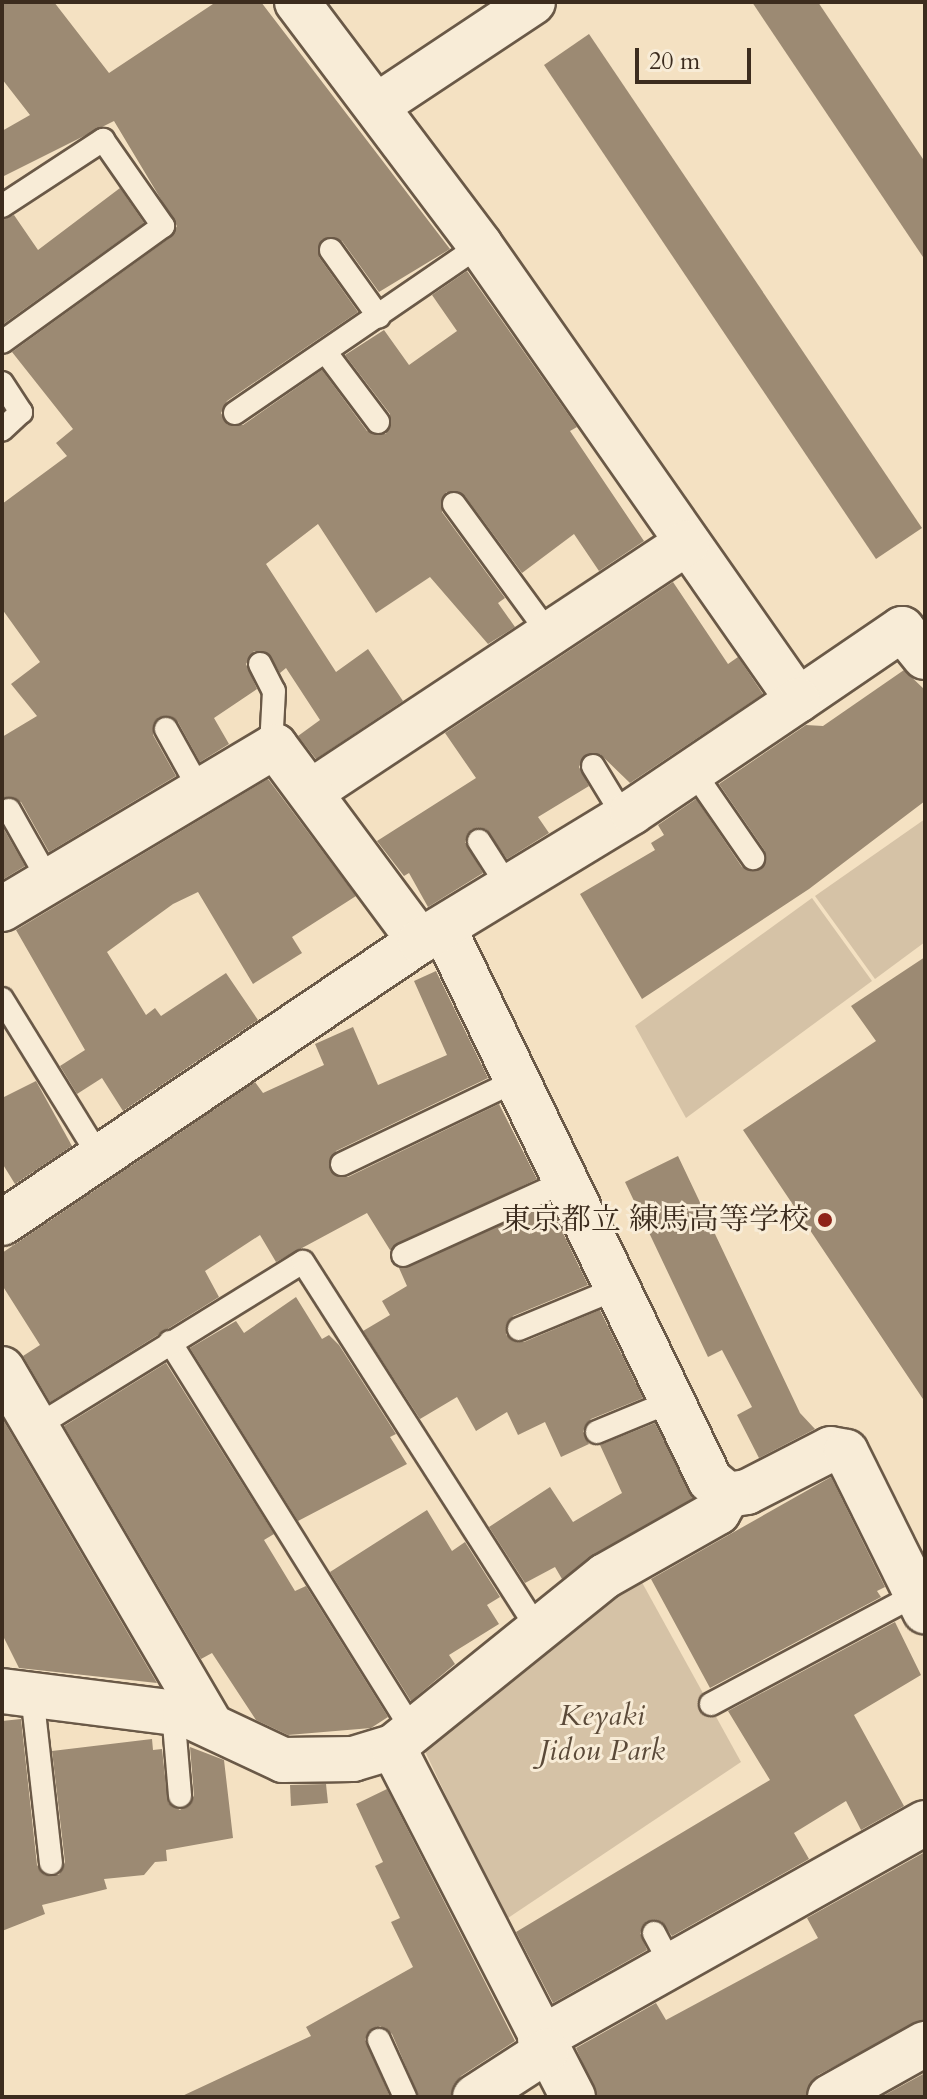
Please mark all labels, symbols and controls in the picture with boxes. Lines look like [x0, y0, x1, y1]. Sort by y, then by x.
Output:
scale bar [639, 32, 755, 82]
text: 20 m [649, 45, 700, 78]
place label: 東京都立 練馬高等学校 [501, 1202, 809, 1238]
marker: 東京都立 練馬高等学校 [816, 1211, 834, 1229]
park label: Keyaki Jidou Park [539, 1698, 665, 1768]

